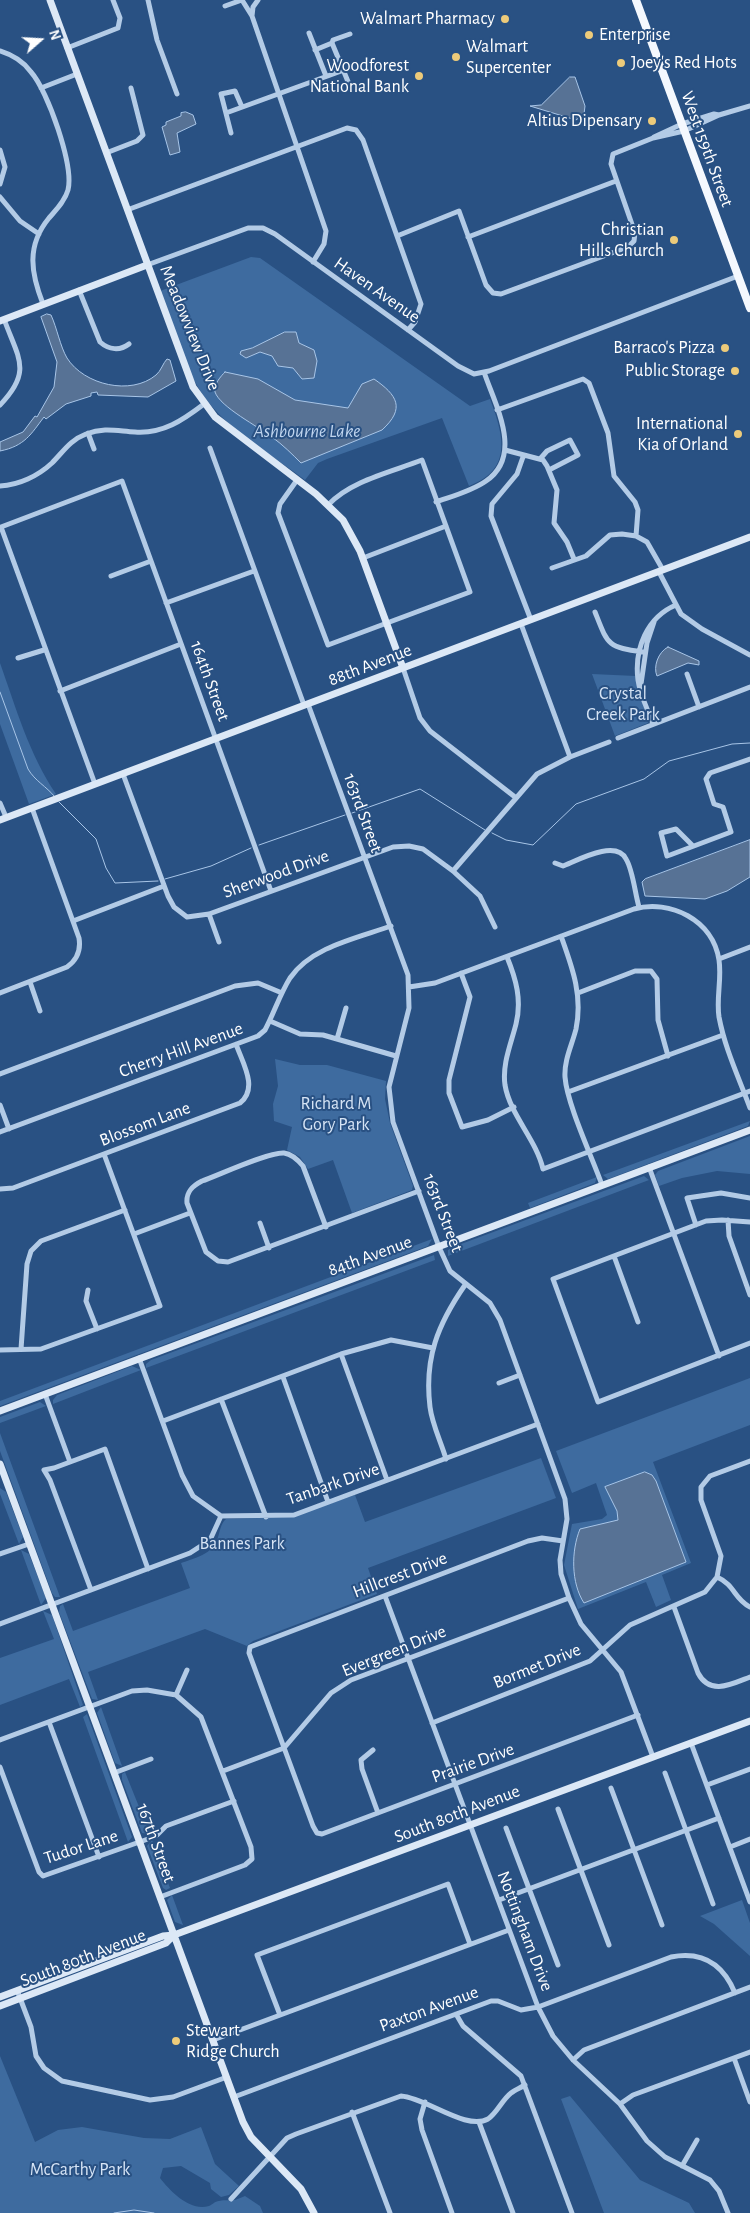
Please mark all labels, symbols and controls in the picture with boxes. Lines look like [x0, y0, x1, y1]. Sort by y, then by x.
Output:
place label: Walmart Pharmacy [360, 8, 495, 30]
marker: Walmart Pharmacy [499, 13, 511, 25]
north arrow [15, 15, 65, 65]
place label: Enterprise [599, 24, 670, 46]
text: N [46, 28, 62, 42]
marker: Enterprise [583, 29, 595, 41]
place label: Walmart Supercenter [466, 36, 551, 78]
marker: Walmart Supercenter [450, 51, 462, 63]
place label: Joey's Red Hots [631, 52, 737, 74]
place label: Woodforest National Bank [310, 55, 409, 98]
marker: Joey's Red Hots [615, 57, 627, 69]
marker: Woodforest National Bank [413, 70, 425, 82]
street label: West 159th Street [676, 88, 738, 210]
place label: Altius Dipensary [527, 110, 642, 132]
marker: Altius Dipensary [646, 115, 658, 127]
place label: Christian Hills Church [579, 219, 664, 262]
marker: Christian Hills Church [668, 234, 680, 246]
street label: Haven Avenue [330, 252, 424, 328]
street label: Meadowview Drive [155, 262, 225, 394]
place label: Barraco's Pizza [613, 337, 715, 359]
marker: Barraco's Pizza [719, 342, 731, 354]
place label: Public Storage [625, 360, 725, 382]
marker: Public Storage [729, 365, 741, 377]
place label: International Kia of Orland [636, 413, 728, 456]
water label: Ashbourne Lake [253, 420, 361, 442]
marker: International Kia of Orland [732, 428, 744, 440]
street label: 164th Street [186, 638, 234, 724]
street label: 88th Avenue [325, 639, 415, 691]
park label: Crystal Creek Park [586, 683, 660, 726]
street label: 163rd Street [339, 771, 387, 855]
street label: Sherwood Drive [220, 845, 332, 903]
street label: Cherry Hill Avenue [116, 1018, 246, 1082]
park label: Richard M Gory Park [300, 1093, 372, 1136]
street label: Blossom Lane [97, 1097, 193, 1151]
street label: 163rd Street [418, 1171, 468, 1255]
street label: 84th Avenue [325, 1231, 415, 1281]
street label: Tanbark Drive [284, 1458, 382, 1510]
park label: Bannes Park [199, 1533, 285, 1555]
street label: Hillcrest Drive [350, 1547, 450, 1603]
street label: Evergreen Drive [339, 1620, 449, 1682]
street label: Bormet Drive [490, 1639, 584, 1693]
street label: Prairie Drive [429, 1738, 517, 1788]
street label: South 80th Avenue [391, 1780, 523, 1848]
street label: 167th Street [132, 1800, 180, 1886]
street label: Tudor Lane [41, 1825, 121, 1869]
street label: Nottingham Drive [492, 1868, 558, 1994]
street label: South 80th Avenue [17, 1924, 149, 1992]
street label: Paxton Avenue [376, 1981, 482, 2037]
place label: Stewart Ridge Church [186, 2020, 280, 2062]
marker: Stewart Ridge Church [170, 2035, 182, 2047]
park label: McCarthy Park [30, 2159, 130, 2181]

